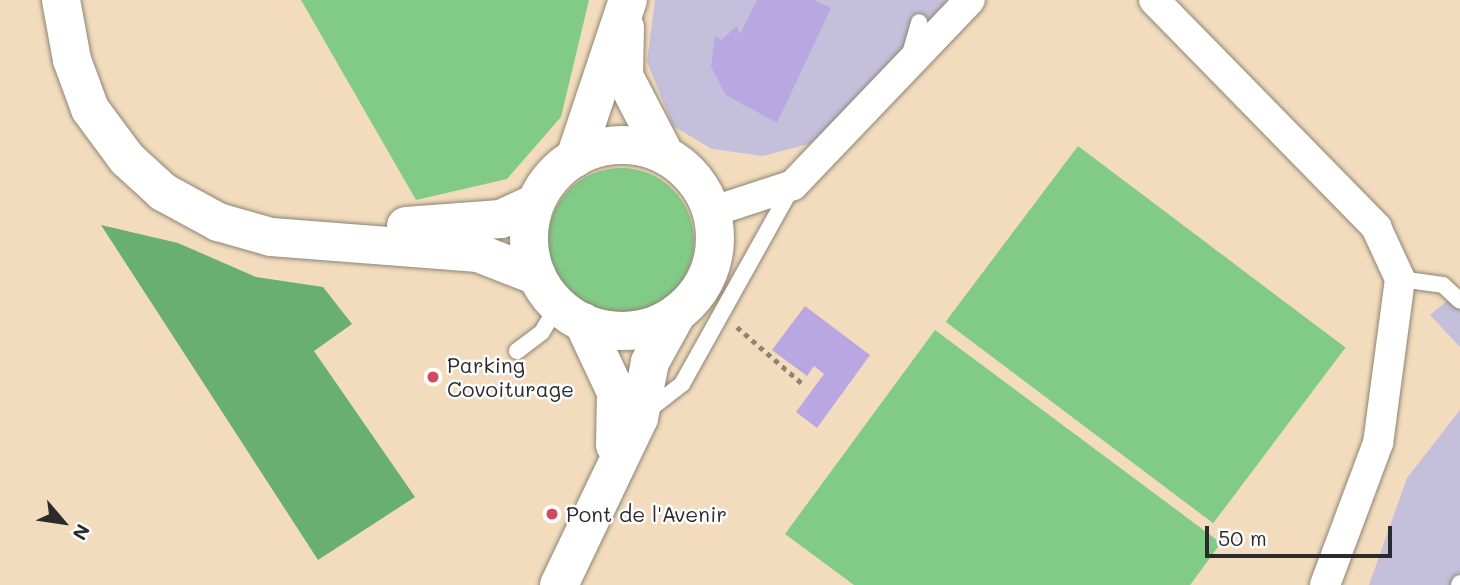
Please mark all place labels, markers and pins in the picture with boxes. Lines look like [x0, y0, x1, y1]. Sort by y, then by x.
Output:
place label: Parking Covoiturage [447, 352, 574, 402]
marker: Parking Covoiturage [425, 369, 441, 385]
place label: Pont de l'Avenir [566, 501, 727, 527]
marker: Pont de l'Avenir [544, 506, 560, 522]

